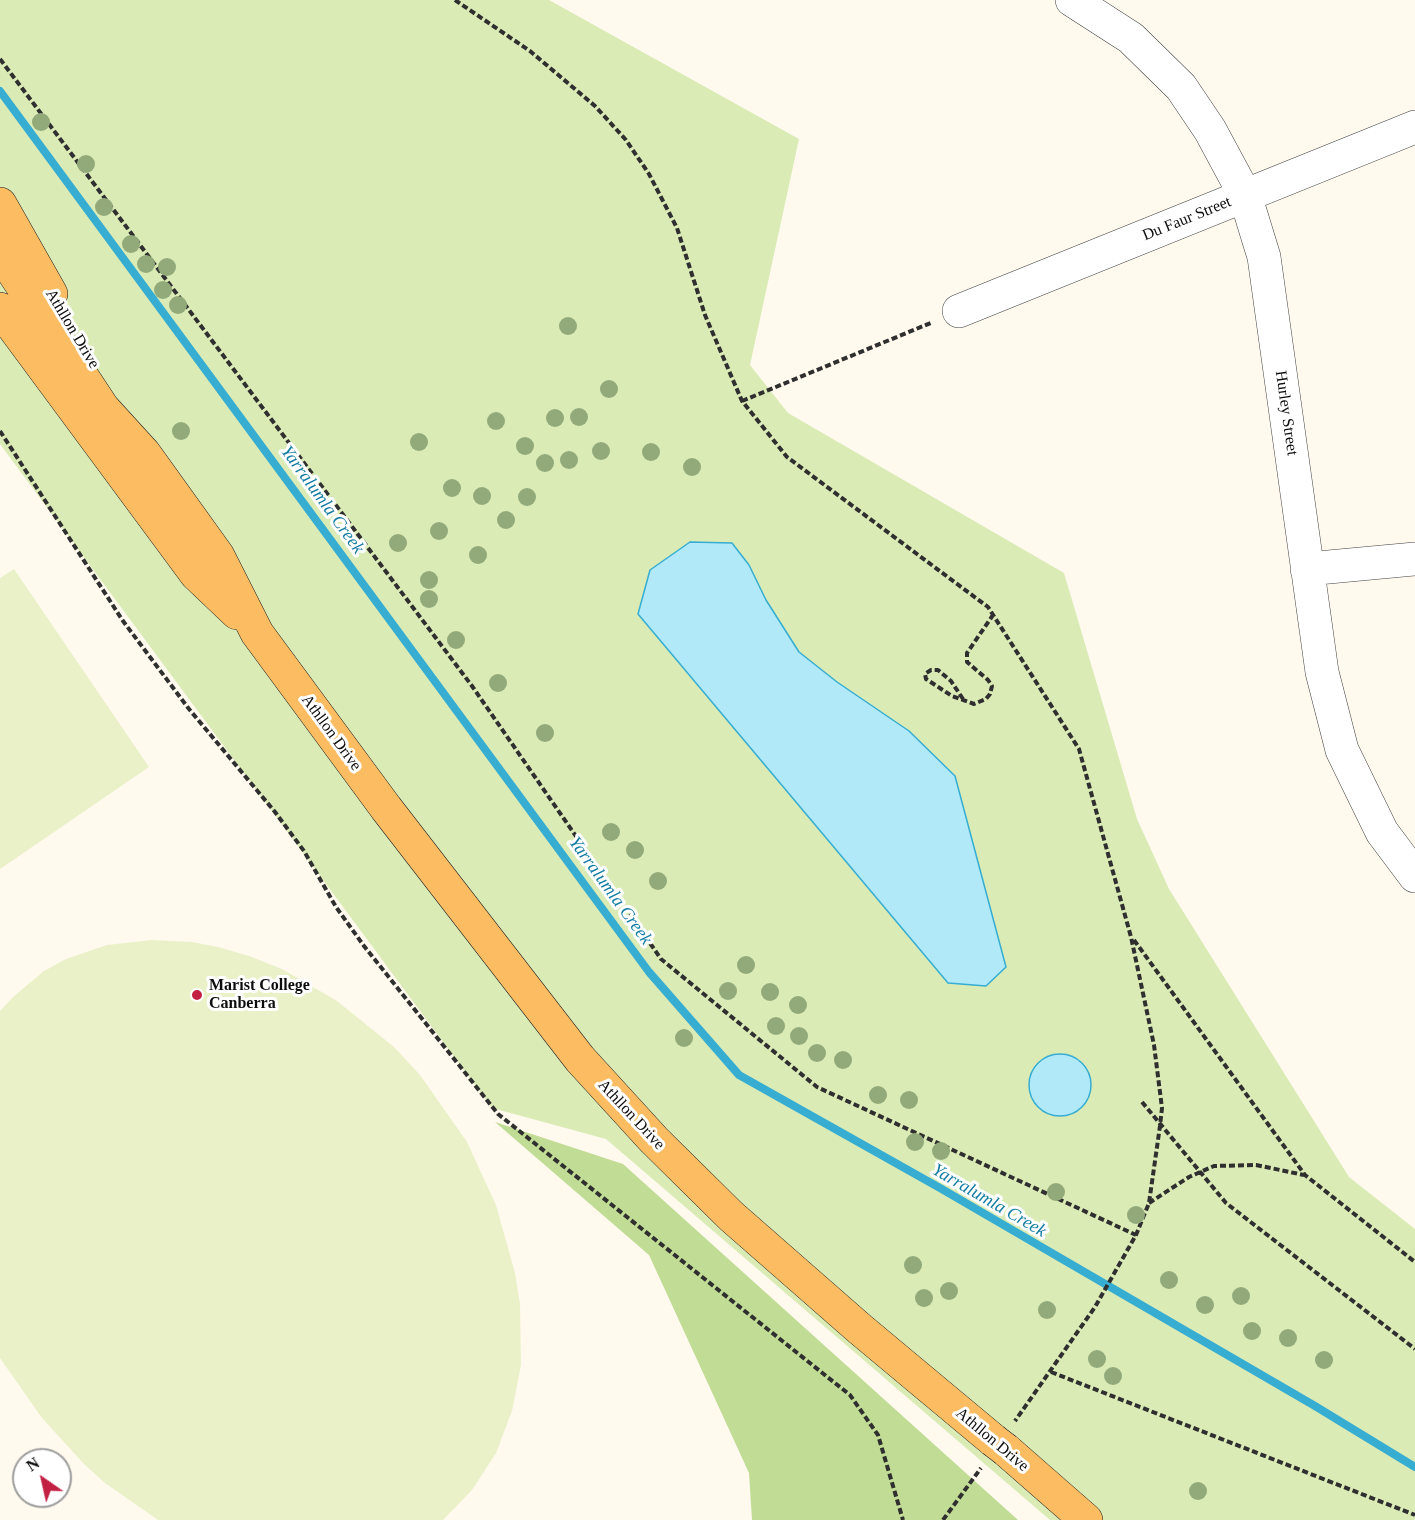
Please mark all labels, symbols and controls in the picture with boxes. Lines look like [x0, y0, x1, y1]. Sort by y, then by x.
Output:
street label: Du Faur Street [1140, 192, 1234, 246]
street label: Athllon Drive [41, 286, 103, 372]
street label: Hurley Street [1271, 369, 1301, 457]
water label: Yarralumla Creek [276, 442, 368, 558]
street label: Athllon Drive [297, 691, 365, 775]
water label: Yarralumla Creek [564, 833, 656, 949]
place label: Marist College Canberra [209, 976, 310, 1014]
marker: Marist College Canberra [190, 988, 204, 1002]
street label: Athllon Drive [594, 1076, 668, 1154]
water label: Yarralumla Creek [928, 1160, 1050, 1242]
street label: Athllon Drive [952, 1404, 1032, 1476]
north arrow [12, 1448, 72, 1508]
text: N [23, 1454, 42, 1475]

